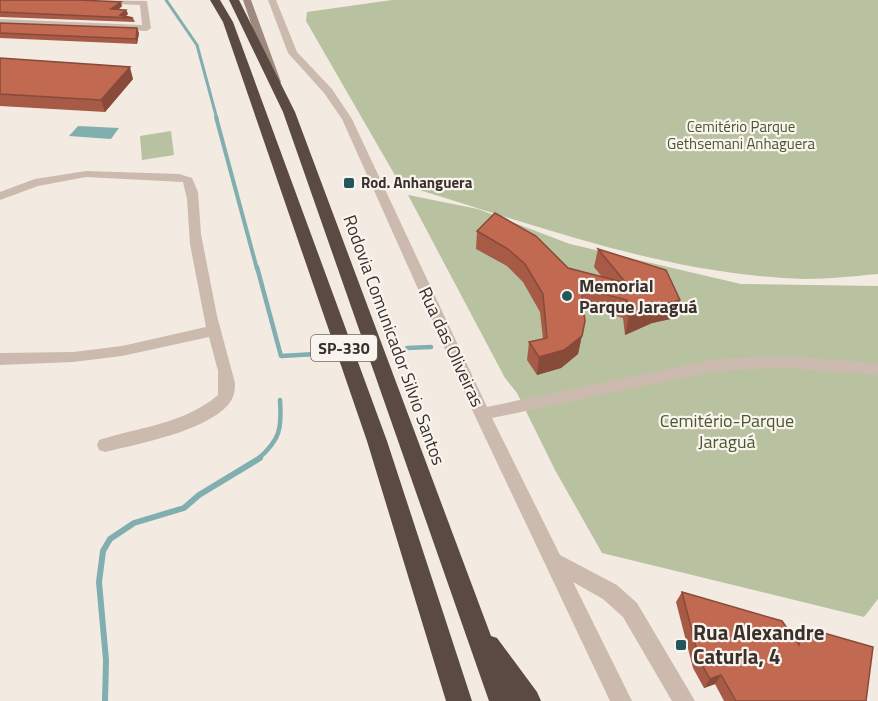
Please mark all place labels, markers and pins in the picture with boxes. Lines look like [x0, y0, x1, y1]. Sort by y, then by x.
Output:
place label: Rod. Anhanguera [361, 171, 473, 194]
marker: Rod. Anhanguera [342, 176, 356, 190]
place label: Memorial Parque Jaraguá [579, 272, 698, 320]
marker: Memorial Parque Jaraguá [560, 289, 574, 303]
place label: Rua Alexandre Caturla, 4 [693, 616, 824, 672]
marker: Rua Alexandre Caturla, 4 [674, 638, 688, 652]

